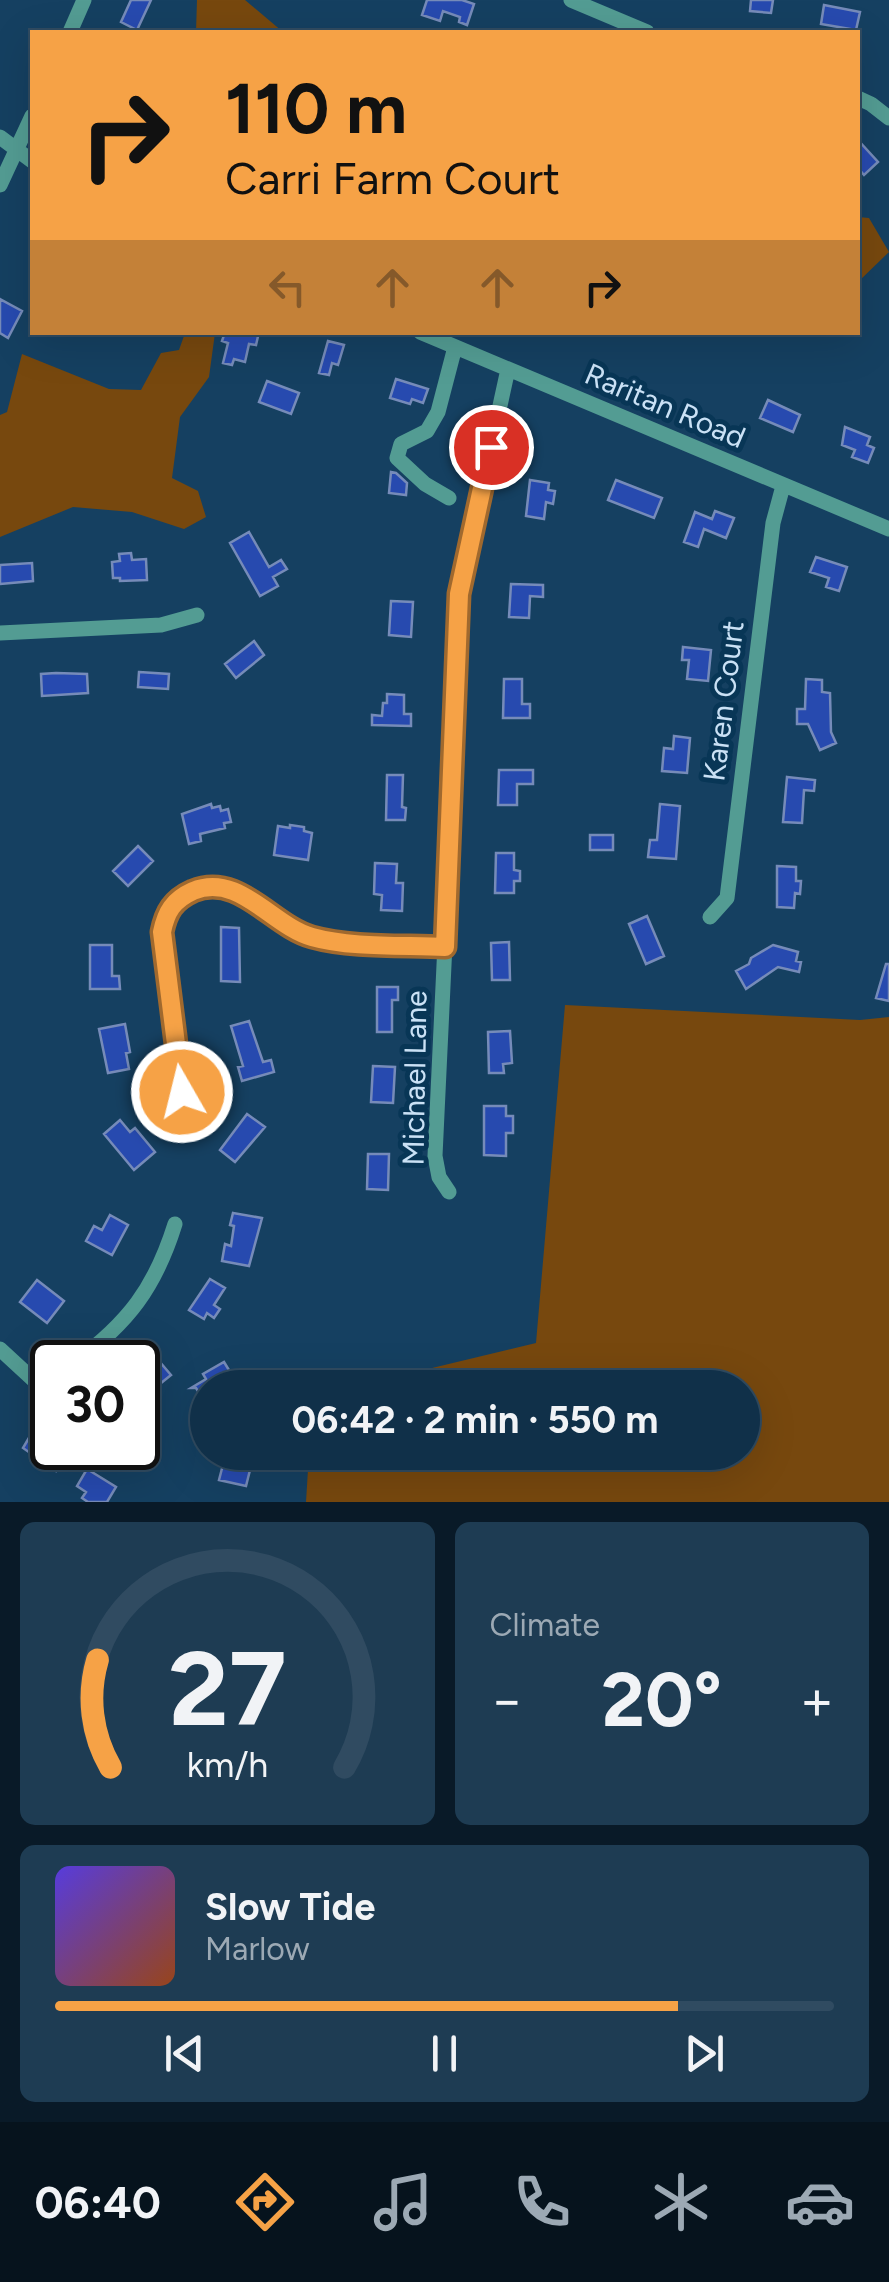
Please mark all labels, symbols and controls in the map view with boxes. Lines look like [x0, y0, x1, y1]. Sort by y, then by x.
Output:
text: 110 m [225, 66, 407, 151]
icon: right [60, 70, 190, 200]
text: Carri Farm Court [225, 151, 560, 205]
icon: left [260, 260, 315, 315]
icon: ahead [365, 260, 420, 315]
icon: ahead [470, 260, 525, 315]
icon: right [575, 260, 630, 315]
street label: Raritan Road [579, 355, 751, 456]
pin [449, 405, 534, 490]
icon: arrive [464, 420, 519, 475]
street label: Karen Court [695, 619, 752, 783]
street label: Michael Lane [394, 990, 435, 1166]
position arrow [130, 1040, 234, 1144]
speed limit sign: 30 [30, 1340, 160, 1470]
text: 06:42 · 2 min · 550 m [292, 1397, 658, 1443]
text: Climate [490, 1606, 600, 1644]
text: 27 [168, 1626, 286, 1751]
text: 20° [602, 1655, 722, 1745]
text: − [490, 1667, 524, 1733]
text: + [800, 1667, 834, 1733]
text: km/h [186, 1743, 268, 1786]
text: Slow Tide [205, 1884, 375, 1930]
text: Marlow [205, 1930, 309, 1968]
icon: previous [157, 2026, 212, 2081]
icon: pause [417, 2026, 472, 2081]
icon: next [677, 2026, 732, 2081]
icon: directions [230, 2167, 300, 2237]
icon: music [368, 2167, 438, 2237]
icon: phone [507, 2167, 577, 2237]
icon: climate [646, 2167, 716, 2237]
icon: car [785, 2167, 855, 2237]
text: 06:40 [34, 2175, 161, 2229]

